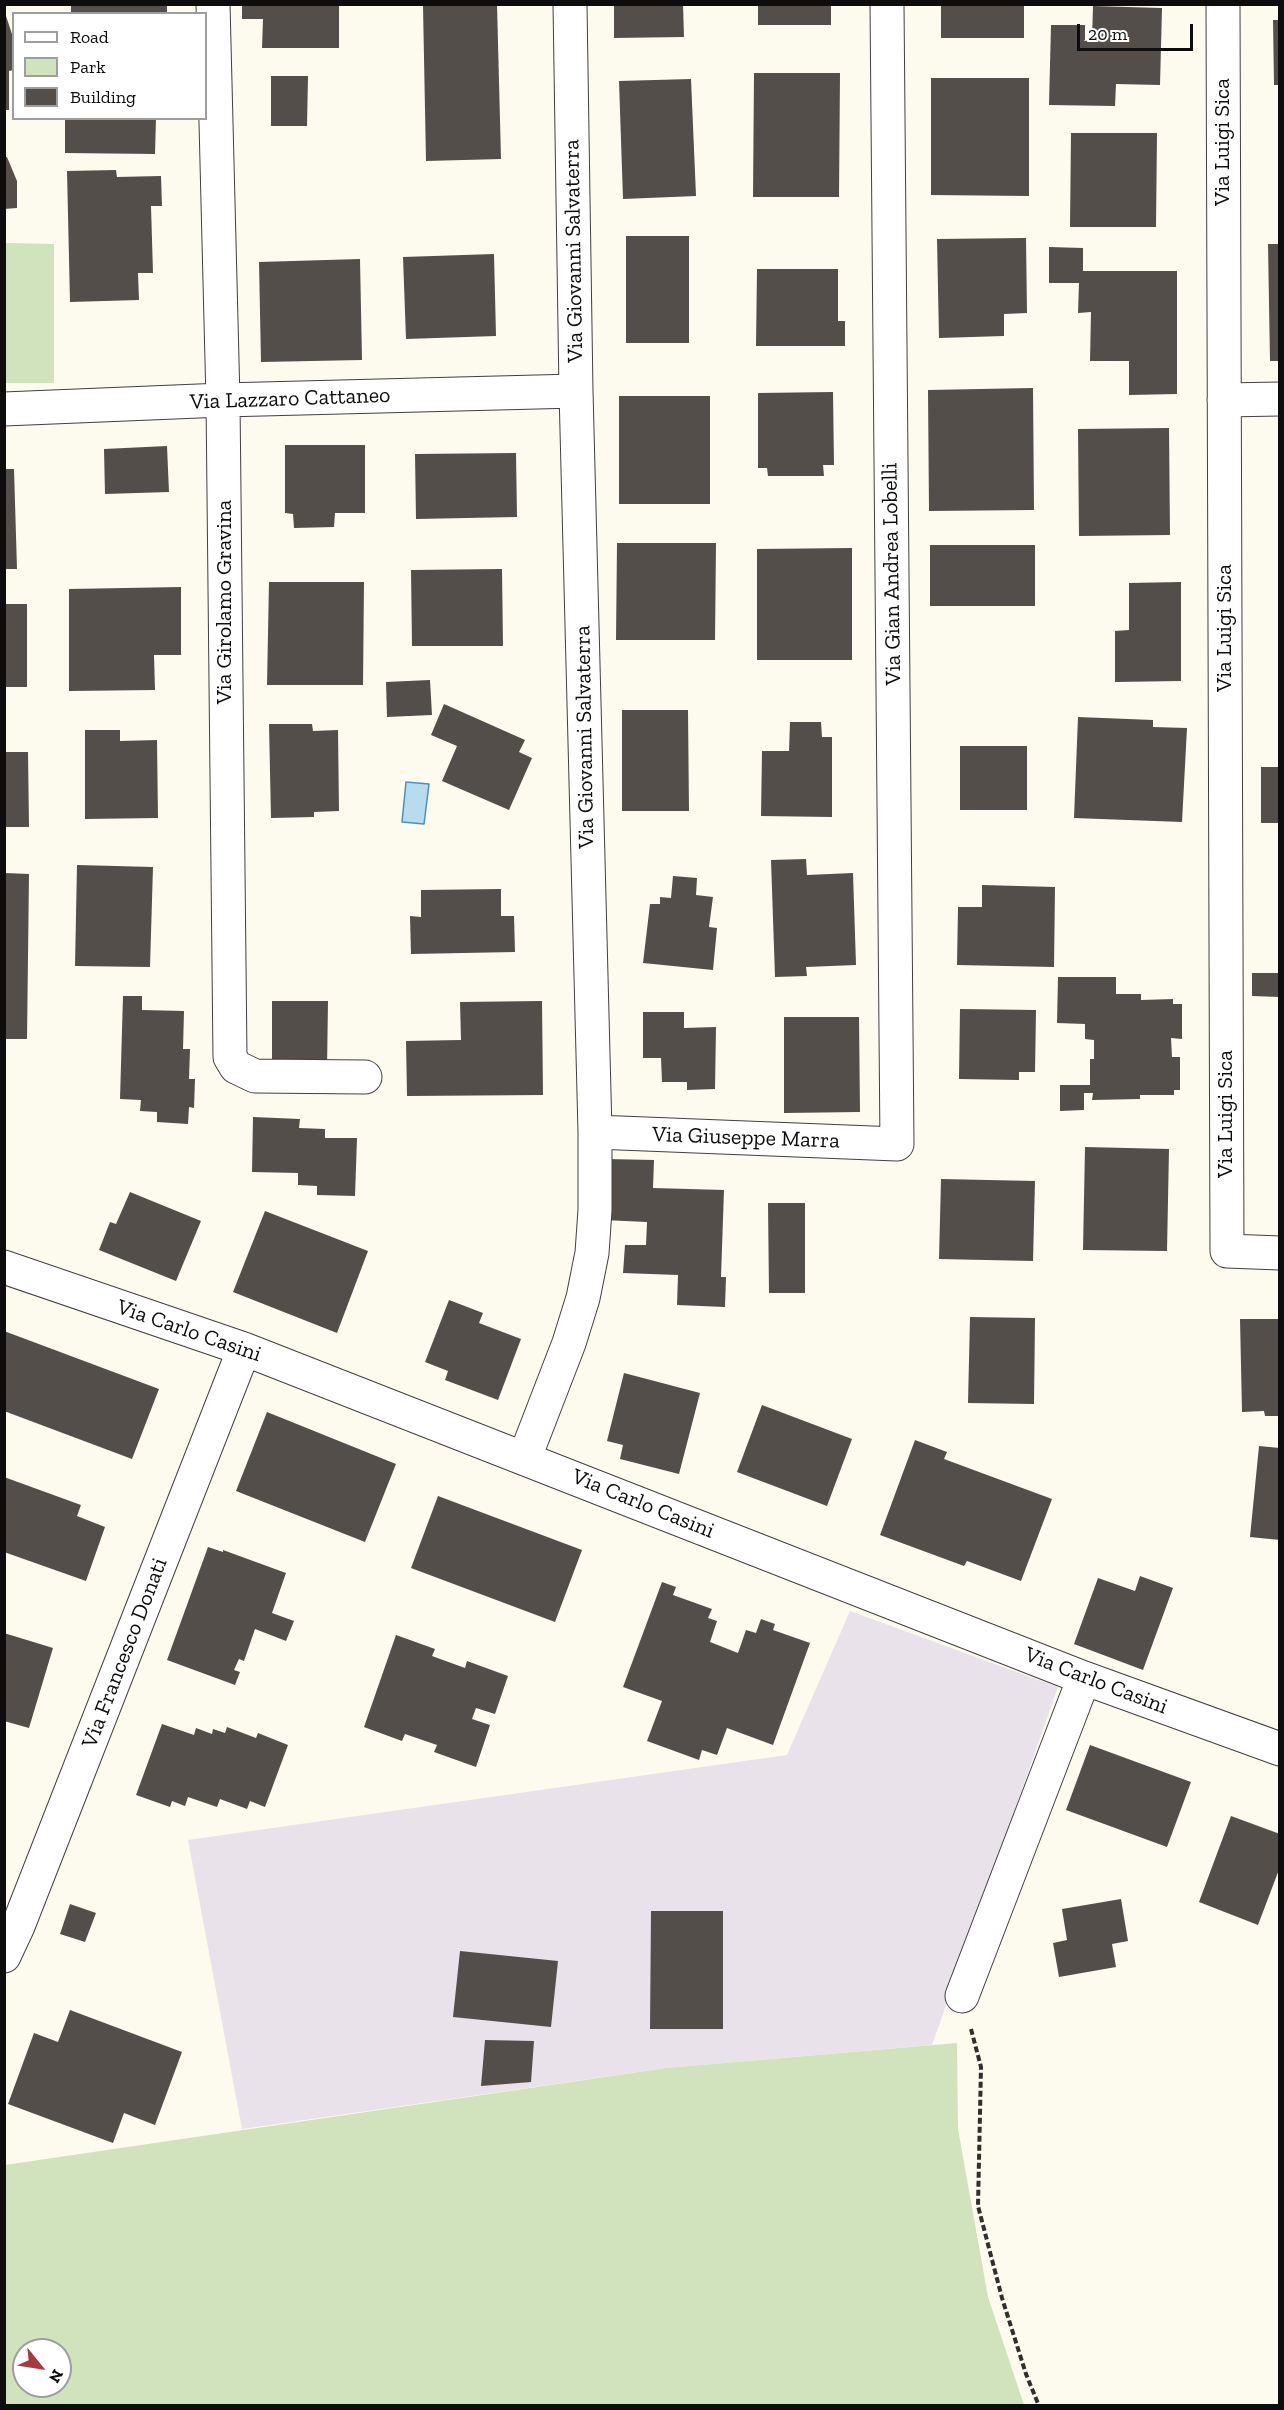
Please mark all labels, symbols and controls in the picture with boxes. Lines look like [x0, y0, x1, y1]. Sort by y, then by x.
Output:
legend [12, 12, 207, 120]
scale bar [1080, 12, 1196, 50]
text: 20 m [1088, 23, 1127, 45]
text: Road [70, 26, 109, 48]
text: Park [70, 56, 106, 78]
street label: Via Luigi Sica [1210, 78, 1236, 206]
text: Building [70, 86, 136, 108]
street label: Via Giovanni Salvaterra [559, 139, 589, 363]
street label: Via Lazzaro Cattaneo [189, 382, 391, 416]
street label: Via Gian Andrea Lobelli [877, 463, 907, 685]
street label: Via Girolamo Gravina [212, 500, 238, 704]
street label: Via Luigi Sica [1212, 564, 1238, 692]
street label: Via Giovanni Salvaterra [570, 625, 600, 849]
street label: Via Luigi Sica [1213, 1050, 1239, 1178]
street label: Via Giuseppe Marra [652, 1122, 840, 1154]
street label: Via Carlo Casini [113, 1294, 265, 1368]
street label: Via Carlo Casini [568, 1463, 718, 1545]
street label: Via Francesco Donati [77, 1554, 173, 1752]
street label: Via Carlo Casini [1021, 1642, 1171, 1720]
north arrow [12, 2338, 72, 2398]
text: N [45, 2366, 68, 2386]

